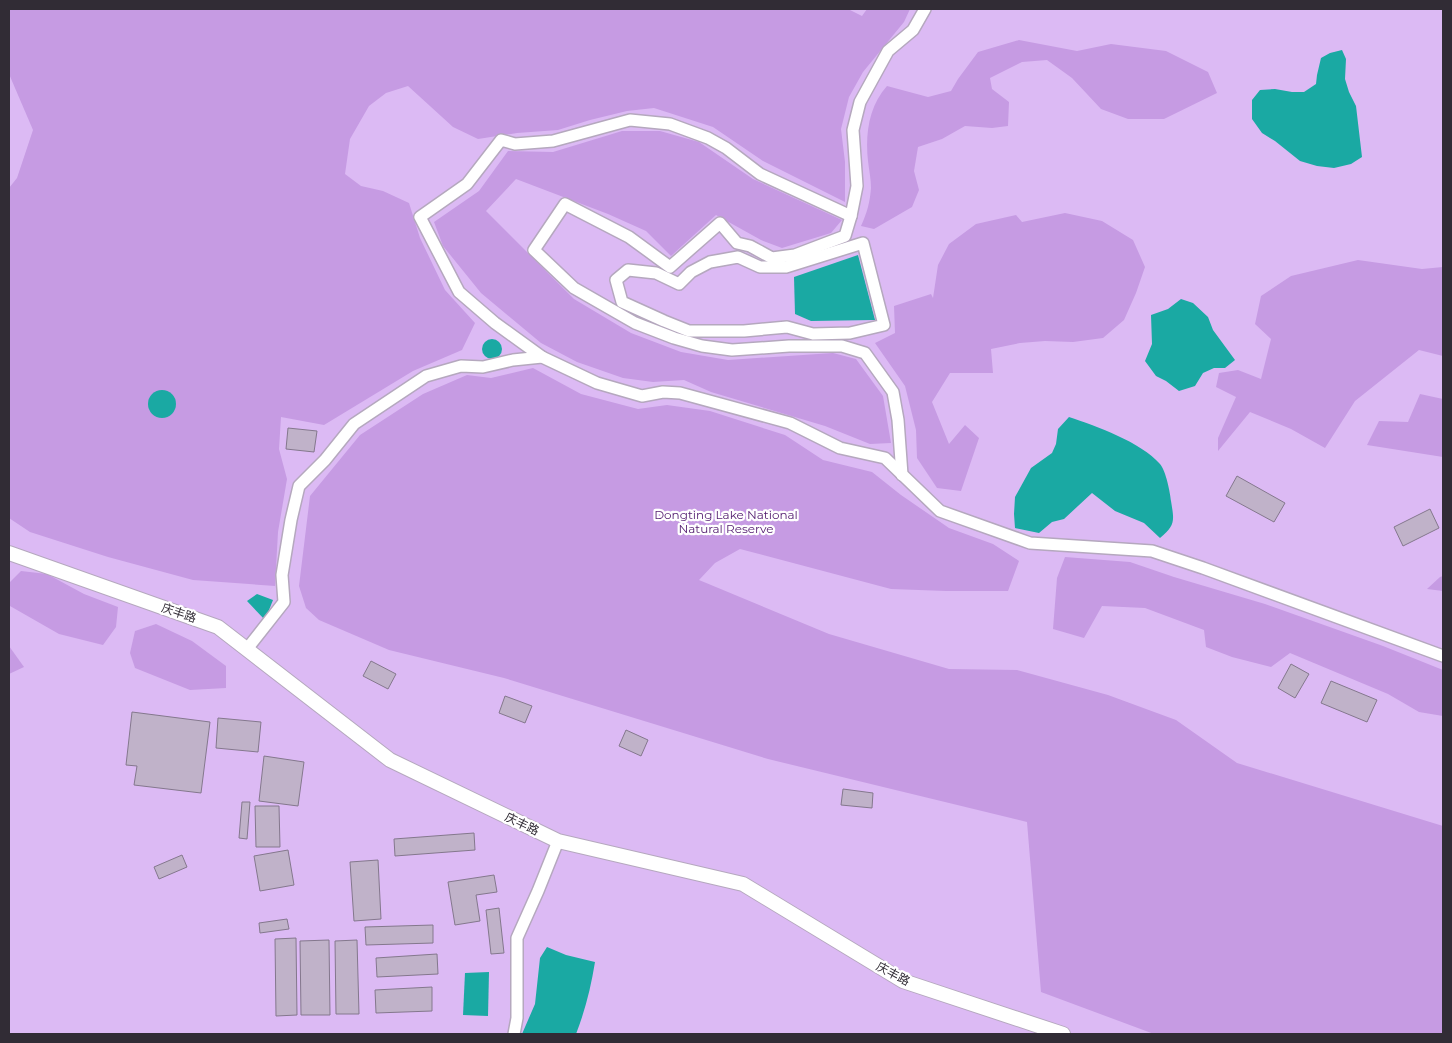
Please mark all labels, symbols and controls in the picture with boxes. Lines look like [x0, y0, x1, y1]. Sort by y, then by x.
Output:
park label: Dongting Lake National Natural Reserve [654, 507, 798, 536]
street label: 庆丰路 [160, 600, 199, 625]
street label: 庆丰路 [503, 809, 542, 838]
street label: 庆丰路 [874, 958, 913, 989]

